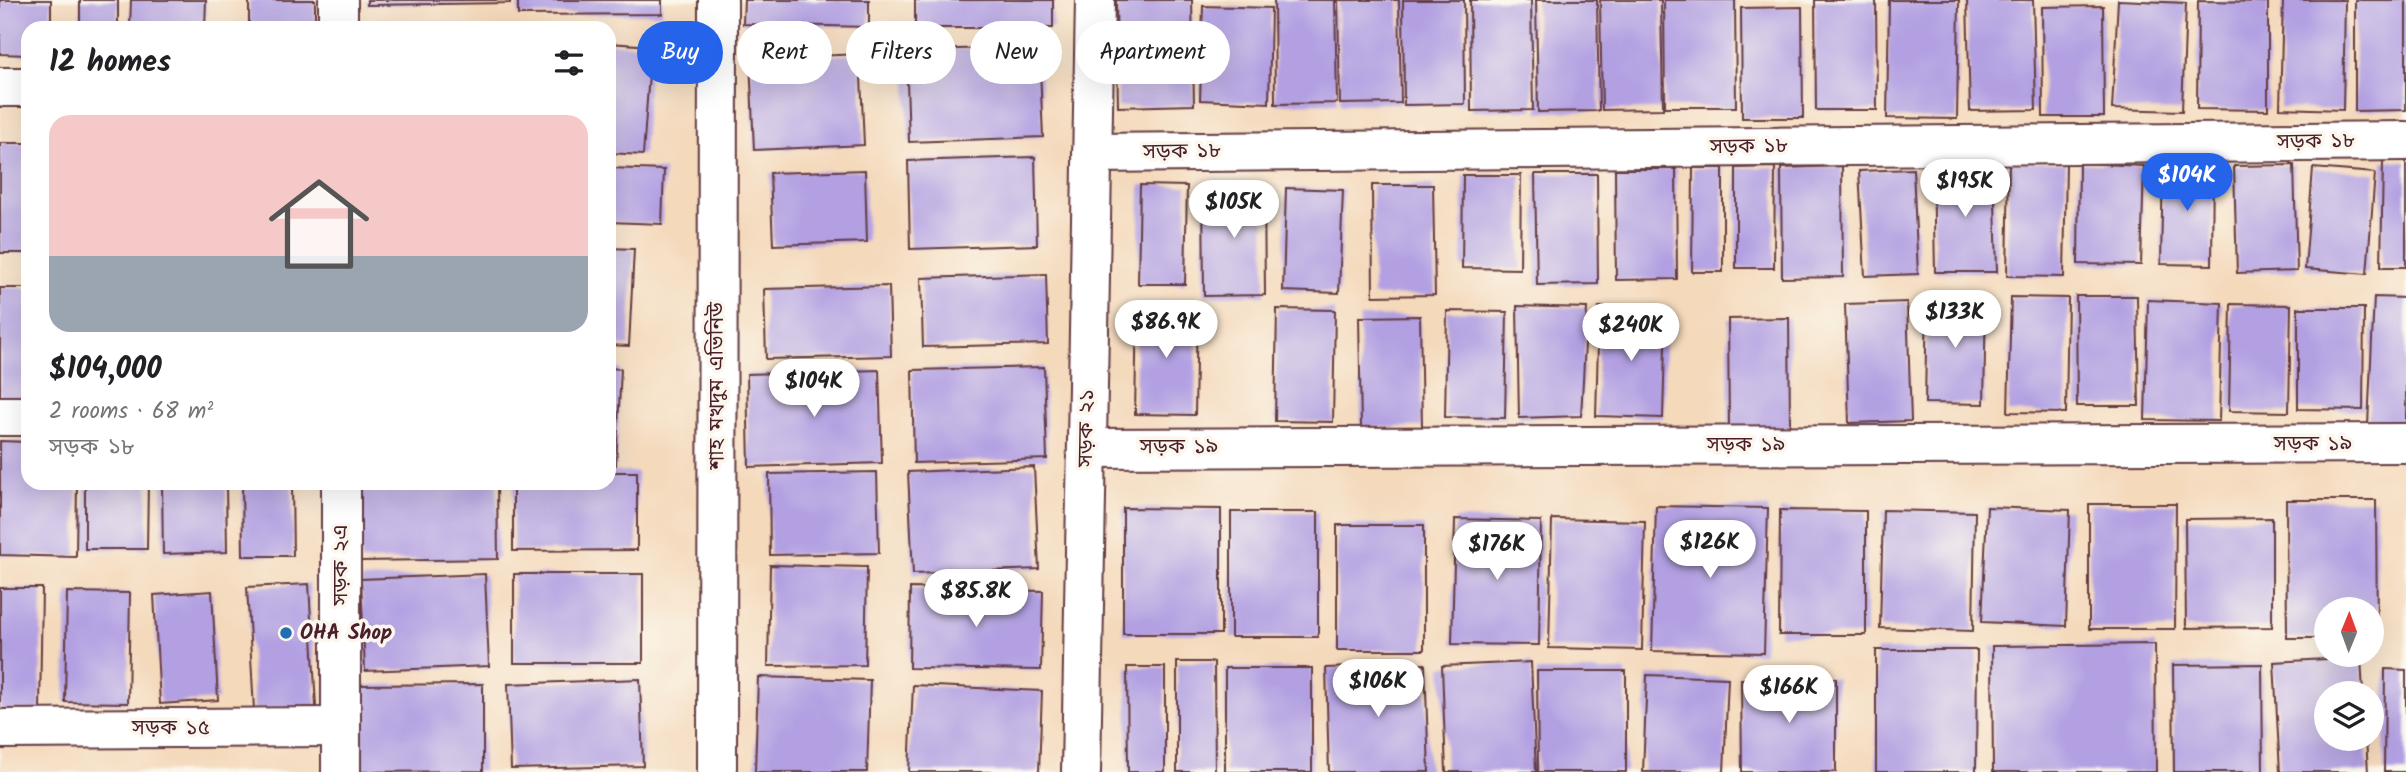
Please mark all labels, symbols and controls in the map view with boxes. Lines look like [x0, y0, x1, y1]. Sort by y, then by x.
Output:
chip: Buy [637, 21, 723, 84]
chip: Rent [737, 21, 832, 84]
chip: Filters [846, 21, 956, 84]
chip: New [970, 21, 1062, 84]
chip: Apartment [1076, 21, 1230, 84]
text: 12 homes [49, 39, 171, 87]
icon: filters [550, 44, 588, 82]
street label: সড়ক ১৮ [2276, 125, 2355, 159]
street label: সড়ক ১৮ [1709, 130, 1788, 164]
street label: সড়ক ১৮ [1142, 135, 1221, 169]
pin: $104K [2138, 154, 2236, 213]
text: $104K [2158, 158, 2216, 194]
pin: $195K [1916, 160, 2014, 219]
icon: home [256, 161, 382, 287]
text: $195K [1936, 164, 1994, 200]
pin: $105K [1185, 180, 1283, 240]
text: $105K [1205, 185, 1263, 221]
pin: $133K [1906, 290, 2004, 350]
text: $133K [1925, 295, 1985, 331]
pin: $86.9K [1109, 300, 1223, 360]
street label: শাহ মখদুম এভিনিউ [701, 301, 734, 471]
pin: $240K [1582, 304, 1680, 363]
text: $86.9K [1131, 305, 1201, 341]
text: $240K [1598, 308, 1664, 344]
text: $104,000 [49, 346, 162, 394]
pin: $104K [765, 360, 863, 419]
text: $104K [785, 364, 843, 400]
street label: সড়ক ২১ [1070, 389, 1104, 468]
text: 2 rooms · 68 m² [49, 394, 213, 430]
street label: সড়ক ১৯ [2273, 428, 2352, 461]
street label: সড়ক ১৯ [1706, 429, 1785, 462]
text: সড়ক ১৮ [49, 430, 135, 466]
street label: সড়ক ১৯ [1139, 431, 1218, 464]
pin: $126K [1661, 520, 1759, 580]
pin: $176K [1448, 522, 1546, 582]
street label: সড়ক ২এ [325, 524, 358, 607]
text: $126K [1680, 525, 1740, 561]
text: $176K [1468, 527, 1526, 563]
pin: $85.8K [919, 570, 1033, 629]
text: $85.8K [940, 574, 1012, 610]
north arrow [2314, 597, 2384, 667]
map controls [2314, 597, 2384, 751]
place label: OHA Shop [300, 617, 392, 650]
marker: OHA Shop [278, 625, 294, 641]
pin: $106K [1329, 660, 1427, 719]
text: $106K [1349, 664, 1407, 700]
pin: $166K [1740, 666, 1838, 725]
text: $166K [1759, 670, 1819, 706]
button: layers [2314, 681, 2384, 751]
street label: সড়ক ১৫ [131, 712, 210, 745]

